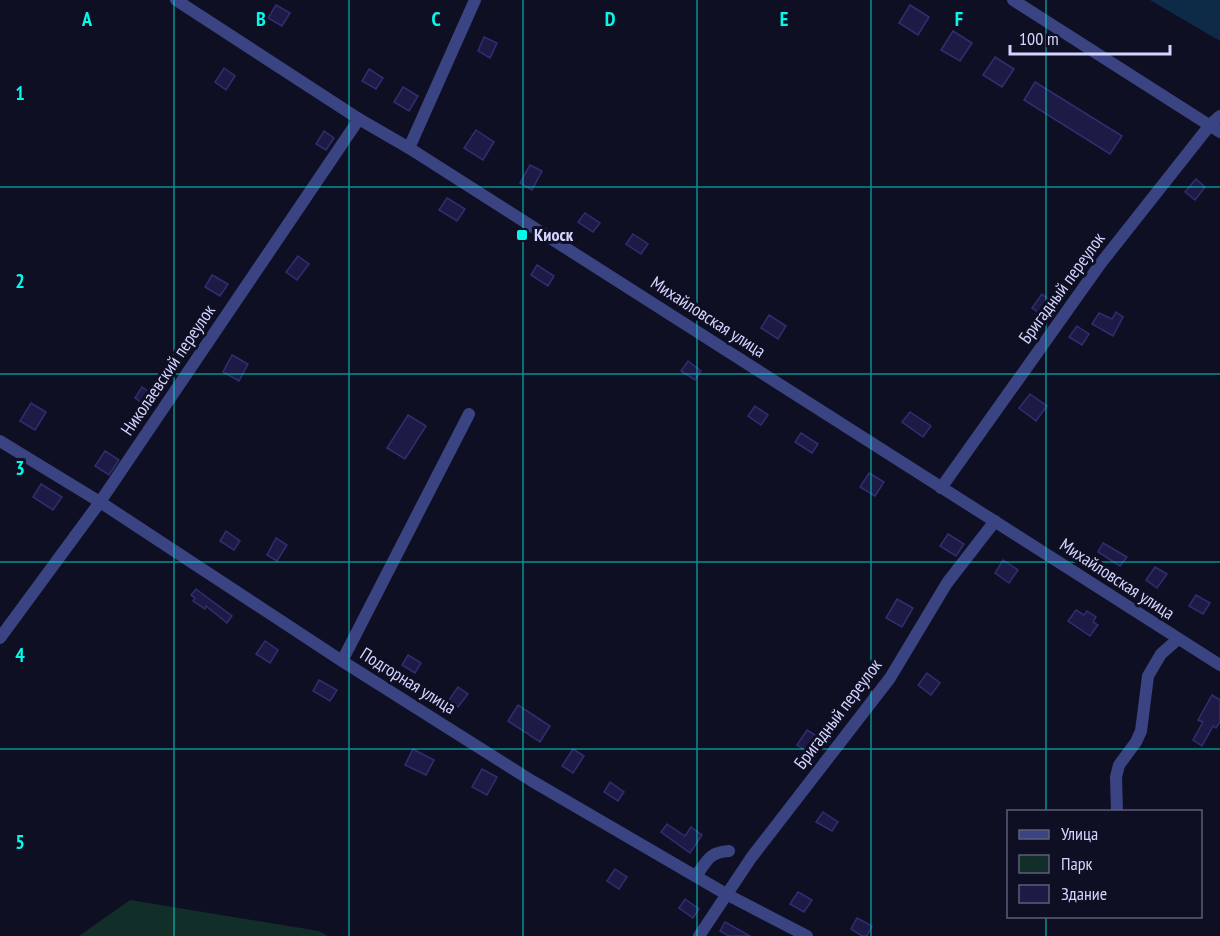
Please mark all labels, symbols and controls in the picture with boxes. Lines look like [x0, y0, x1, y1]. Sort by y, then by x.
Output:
text: A [81, 6, 93, 32]
text: B [256, 6, 266, 32]
text: C [431, 6, 441, 32]
text: D [605, 6, 616, 32]
text: E [780, 6, 788, 32]
text: F [955, 6, 963, 32]
scale bar [1010, 18, 1170, 56]
text: 100 m [1019, 27, 1059, 50]
text: 1 [15, 80, 25, 106]
place label: Киоск [534, 223, 574, 246]
street label: Бригадный переулок [1013, 227, 1110, 348]
marker: Киоск [515, 228, 529, 242]
text: 2 [15, 268, 25, 294]
street label: Михайловская улица [646, 271, 770, 362]
street label: Николаевский переулок [115, 300, 220, 440]
text: 3 [15, 455, 25, 481]
street label: Михайловская улица [1055, 533, 1179, 624]
text: 4 [15, 642, 25, 668]
street label: Подгорная улица [356, 642, 460, 719]
street label: Бригадный переулок [789, 654, 887, 773]
legend [1007, 810, 1202, 918]
text: Улица [1061, 822, 1098, 845]
text: 5 [15, 829, 25, 855]
text: Парк [1061, 852, 1092, 875]
text: Здание [1061, 882, 1107, 905]

